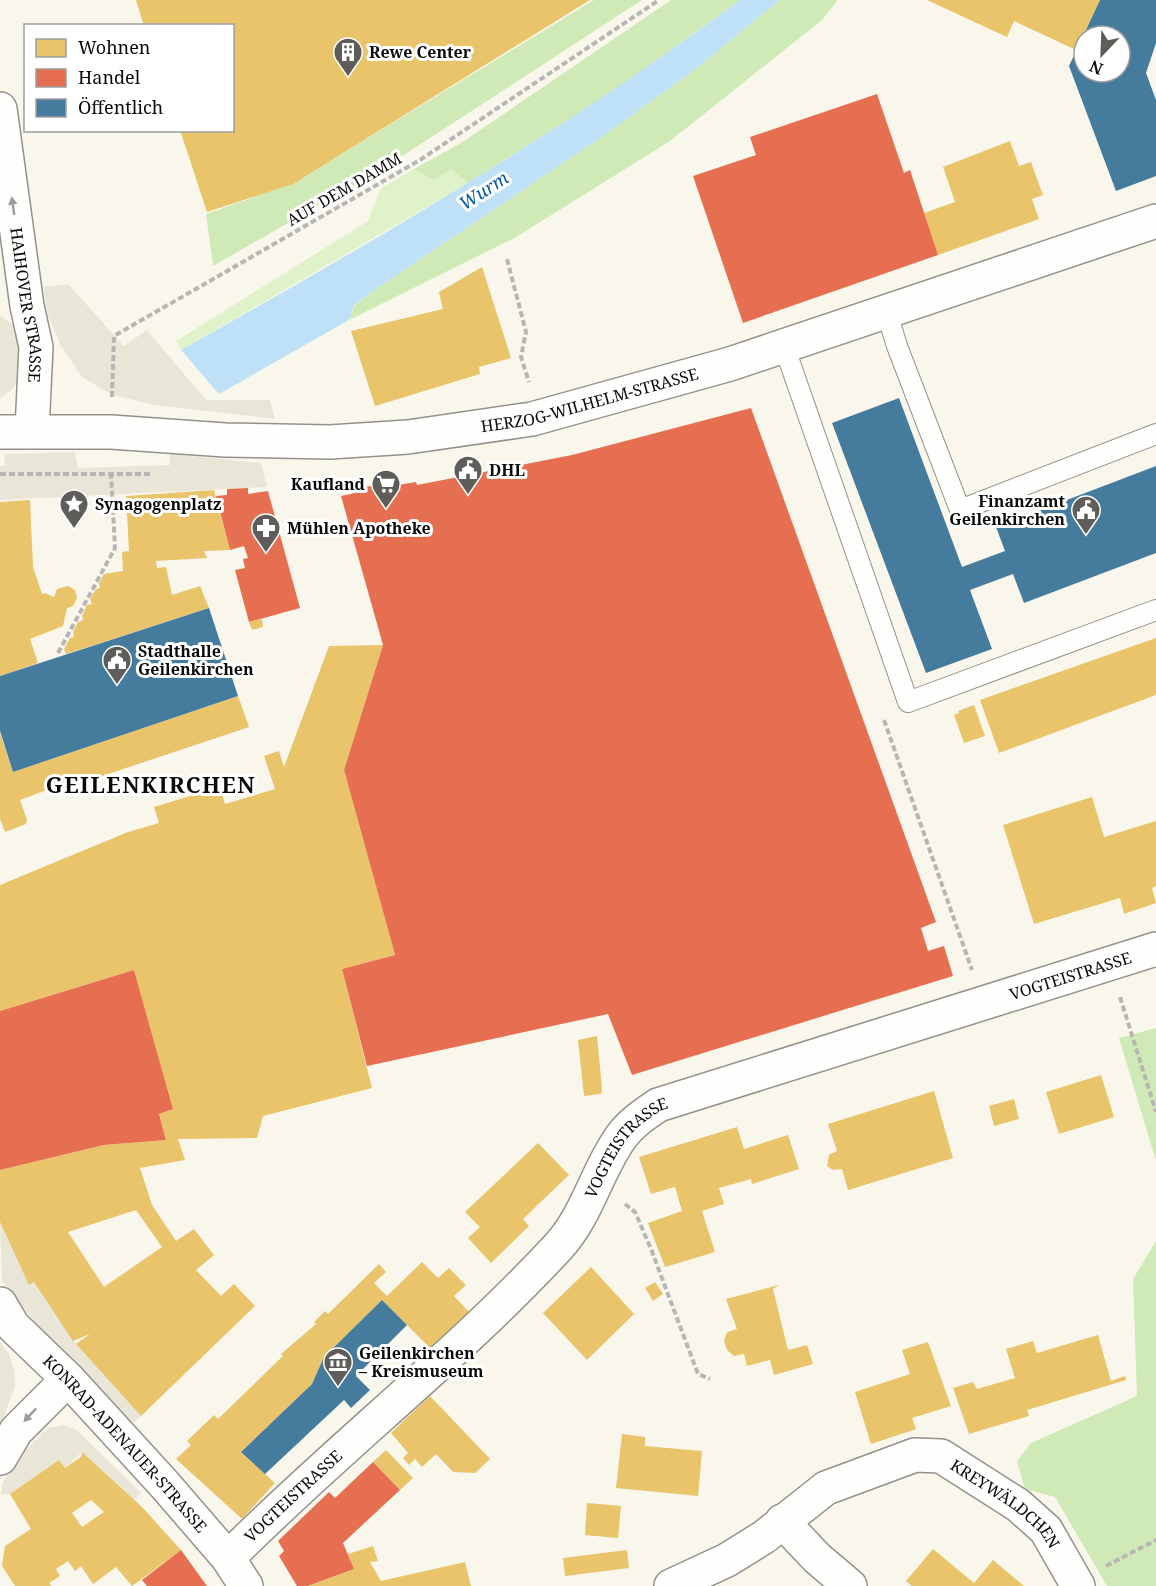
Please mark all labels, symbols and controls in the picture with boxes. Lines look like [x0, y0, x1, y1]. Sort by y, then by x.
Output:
legend [24, 24, 234, 132]
north arrow [1072, 24, 1132, 84]
text: Wohnen [78, 35, 151, 59]
building icon: Rewe Center [332, 36, 364, 78]
place label: Rewe Center [369, 41, 472, 63]
text: N [1086, 55, 1106, 80]
text: Handel [78, 65, 141, 89]
text: Öffentlich [78, 95, 163, 119]
street label: AUF DEM DAMM [282, 147, 406, 231]
water label: Wurm [454, 165, 513, 215]
one-way arrow [9, 197, 18, 216]
street label: HAIHOVER STRASSE [5, 226, 47, 383]
street label: HERZOG-WILHELM-STRASSE [479, 362, 701, 437]
public building icon: DHL [452, 454, 484, 496]
place label: DHL [489, 459, 525, 481]
supermarket icon: Kaufland [370, 468, 402, 510]
place label: Kaufland [291, 473, 366, 495]
place icon: Synagogenplatz [58, 488, 90, 530]
place label: Finanzamt Geilenkirchen [949, 490, 1066, 530]
place label: Synagogenplatz [95, 493, 222, 515]
public building icon: Finanzamt Geilenkirchen [1070, 494, 1102, 536]
pharmacy icon: Mühlen Apotheke [250, 512, 282, 554]
place label: Mühlen Apotheke [287, 517, 431, 539]
place label: Stadthalle Geilenkirchen [138, 640, 254, 680]
public building icon: Stadthalle Geilenkirchen [101, 644, 133, 686]
district label: GEILENKIRCHEN [46, 769, 256, 799]
street label: VOGTEISTRASSE [1007, 946, 1134, 1005]
street label: VOGTEISTRASSE [579, 1092, 670, 1202]
place label: Geilenkirchen – Kreismuseum [358, 1342, 484, 1382]
museum icon: Geilenkirchen – Kreismuseum [322, 1346, 354, 1388]
street label: KONRAD-ADENAUER-STRASSE [38, 1350, 212, 1537]
one-way arrow [23, 1408, 37, 1423]
street label: VOGTEISTRASSE [239, 1445, 347, 1547]
street label: KREYWÄLDCHEN [946, 1454, 1065, 1552]

